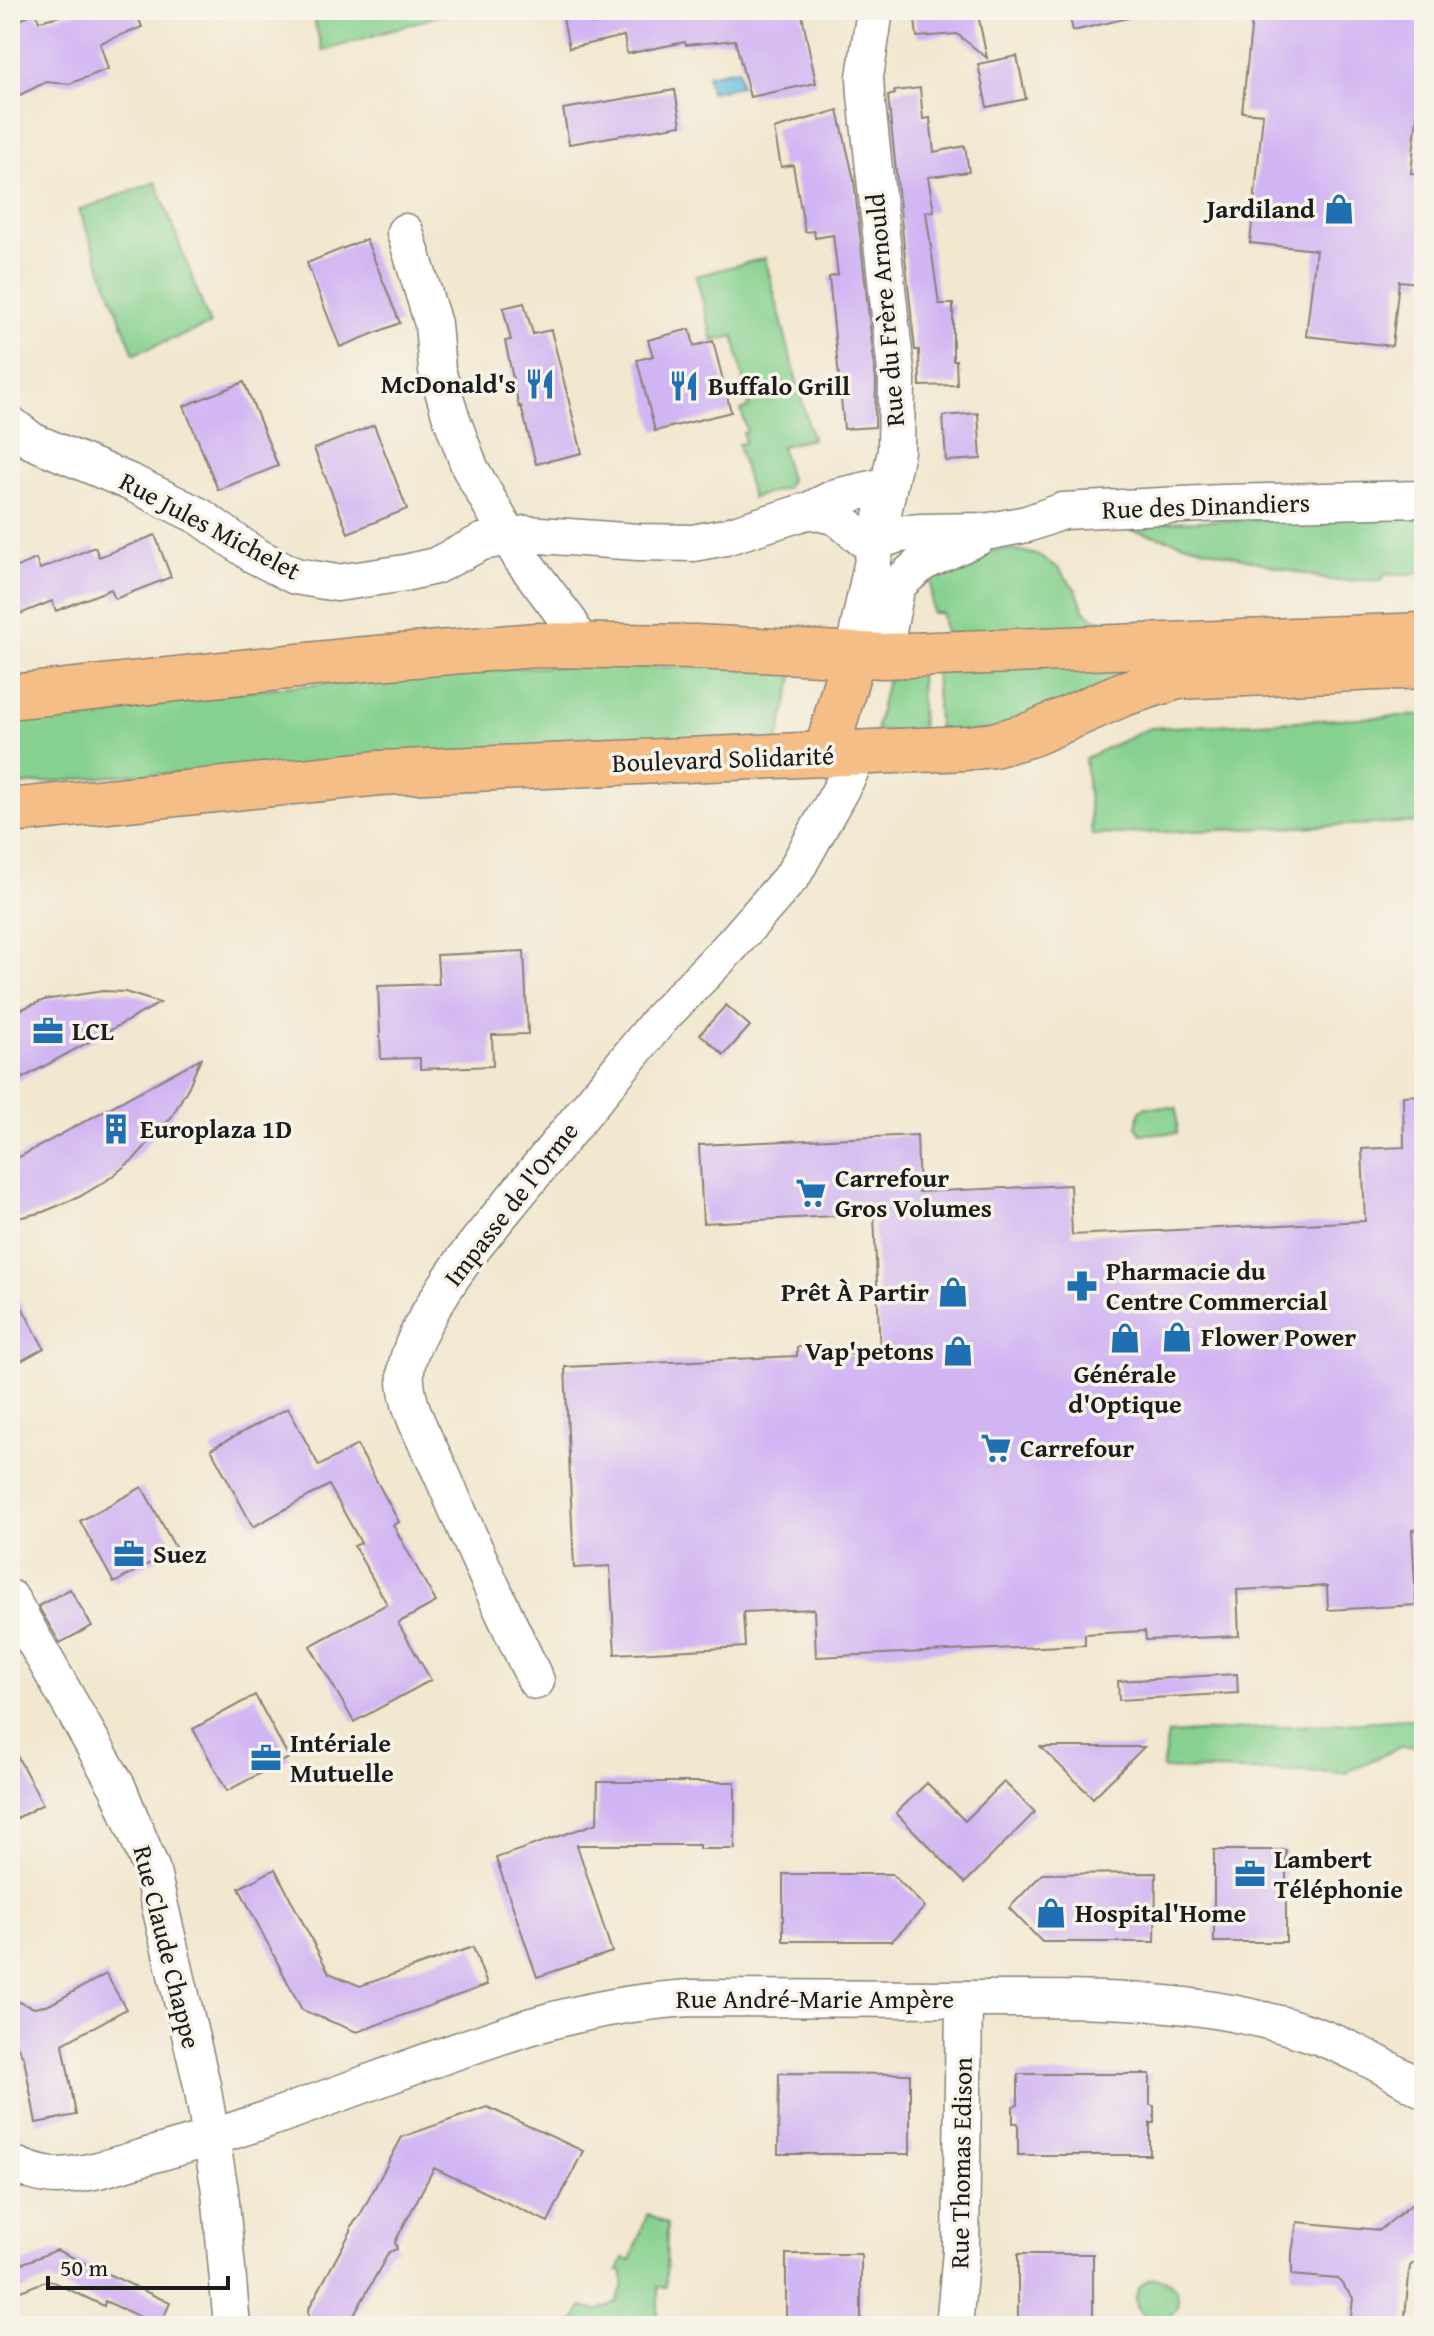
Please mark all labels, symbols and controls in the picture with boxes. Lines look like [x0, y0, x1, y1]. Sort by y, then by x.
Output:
place label: Jardiland [1202, 189, 1315, 228]
street label: Rue du Frère Arnould [855, 192, 914, 428]
shop icon: Jardiland [1322, 192, 1356, 226]
place label: McDonald's [381, 364, 516, 403]
place label: Buffalo Grill [708, 366, 850, 405]
restaurant icon: McDonald's [523, 367, 557, 401]
restaurant icon: Buffalo Grill [667, 369, 701, 403]
street label: Rue Jules Michelet [113, 461, 308, 590]
street label: Rue des Dinandiers [1101, 482, 1311, 529]
street label: Boulevard Solidarité [611, 735, 835, 782]
place label: LCL [72, 1011, 114, 1050]
office icon: LCL [31, 1014, 65, 1048]
place label: Europlaza 1D [140, 1109, 292, 1148]
building icon: Europlaza 1D [99, 1112, 133, 1146]
street label: Impasse de l'Orme [434, 1113, 587, 1294]
place label: Carrefour Gros Volumes [835, 1158, 992, 1227]
supermarket icon: Carrefour Gros Volumes [794, 1176, 828, 1210]
place label: Pharmacie du Centre Commercial [1106, 1251, 1328, 1320]
pharmacy icon: Pharmacie du Centre Commercial [1065, 1269, 1099, 1303]
place label: Prêt À Partir [781, 1272, 929, 1311]
shop icon: Prêt À Partir [936, 1275, 970, 1309]
place label: Flower Power [1201, 1317, 1356, 1356]
shop icon: Flower Power [1160, 1320, 1194, 1354]
shop icon: Générale d'Optique [1108, 1321, 1142, 1355]
place label: Vap'petons [805, 1331, 934, 1370]
shop icon: Vap'petons [941, 1334, 975, 1368]
place label: Générale d'Optique [1068, 1354, 1182, 1423]
place label: Carrefour [1020, 1428, 1134, 1467]
supermarket icon: Carrefour [979, 1431, 1013, 1465]
place label: Suez [153, 1534, 207, 1573]
office icon: Suez [112, 1537, 146, 1571]
place label: Intériale Mutuelle [290, 1723, 394, 1792]
office icon: Intériale Mutuelle [249, 1741, 283, 1775]
place label: Lambert Téléphonie [1274, 1839, 1403, 1908]
street label: Rue Claude Chappe [123, 1841, 212, 2052]
office icon: Lambert Téléphonie [1233, 1857, 1267, 1891]
place label: Hospital'Home [1075, 1893, 1247, 1932]
shop icon: Hospital'Home [1034, 1896, 1068, 1930]
street label: Rue André-Marie Ampère [676, 1979, 954, 2018]
street label: Rue Thomas Edison [939, 2057, 982, 2269]
scale bar [48, 2240, 228, 2290]
text: 50 m [60, 2250, 108, 2285]

